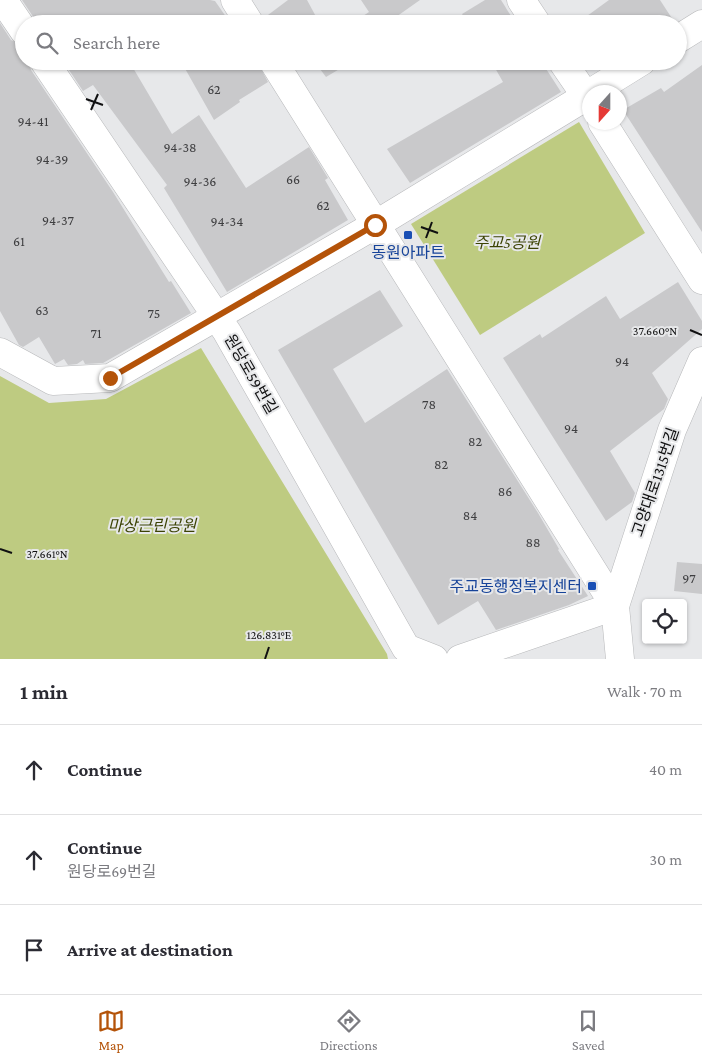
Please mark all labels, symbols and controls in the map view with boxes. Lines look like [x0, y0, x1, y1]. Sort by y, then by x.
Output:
search box [15, 15, 687, 70]
icon: search [33, 29, 61, 57]
text: Search here [73, 32, 160, 53]
house number: 62 [207, 81, 221, 97]
north arrow [582, 85, 627, 130]
house number: 94-41 [17, 113, 49, 129]
house number: 94-38 [163, 139, 197, 155]
house number: 94-39 [36, 151, 68, 167]
house number: 66 [286, 171, 300, 187]
house number: 94-36 [184, 173, 216, 189]
house number: 62 [316, 197, 330, 213]
house number: 94-37 [42, 212, 75, 228]
house number: 94-34 [211, 213, 243, 229]
route start [364, 214, 387, 237]
marker: 동원아파트 [402, 229, 414, 241]
house number: 61 [13, 233, 25, 249]
park label: 주교5공원 [474, 234, 541, 251]
place label: 동원아파트 [371, 244, 445, 261]
house number: 63 [35, 302, 49, 318]
house number: 75 [148, 305, 160, 321]
text: 37.660°N [633, 324, 677, 338]
house number: 71 [90, 325, 102, 341]
street label: 원당로59번길 [221, 331, 281, 417]
house number: 94 [615, 353, 629, 369]
route end [99, 367, 122, 390]
house number: 78 [422, 396, 436, 412]
house number: 94 [564, 420, 578, 436]
street label: 고양대로1315번길 [628, 425, 682, 539]
house number: 82 [468, 433, 482, 449]
house number: 82 [434, 456, 448, 472]
house number: 86 [498, 483, 512, 499]
house number: 84 [463, 507, 477, 523]
park label: 마상근린공원 [108, 517, 197, 534]
house number: 88 [525, 534, 541, 550]
text: 37.661°N [26, 547, 68, 561]
house number: 97 [682, 570, 696, 586]
place label: 주교동행정복지센터 [450, 578, 582, 595]
marker: 주교동행정복지센터 [586, 580, 598, 592]
map controls [642, 599, 687, 644]
button: locate [642, 599, 687, 644]
text: 126.831°E [247, 628, 292, 642]
text: 1 min [20, 680, 68, 704]
text: Walk · 70 m [607, 683, 682, 700]
icon: ahead [20, 756, 48, 784]
text: Continue [67, 759, 142, 780]
text: 40 m [649, 761, 682, 778]
text: Continue [67, 837, 142, 858]
icon: ahead [20, 846, 48, 874]
text: 30 m [650, 851, 682, 868]
text: 원당로69번길 [67, 863, 156, 880]
icon: arrive [20, 936, 48, 964]
text: Arrive at destination [67, 939, 233, 960]
tab: Map [97, 1007, 125, 1053]
tab: Directions [320, 1007, 378, 1053]
tab: Saved [572, 1007, 605, 1053]

